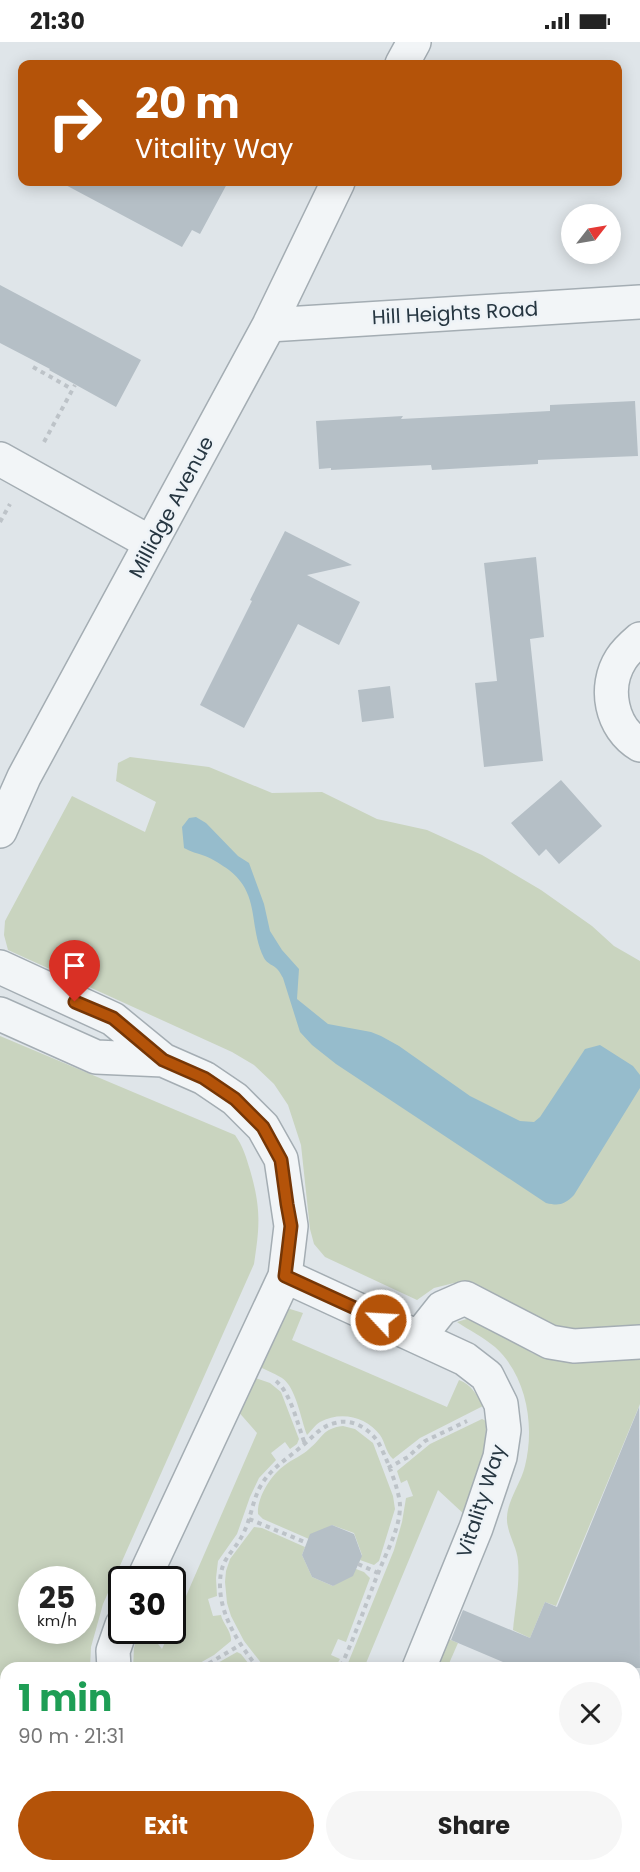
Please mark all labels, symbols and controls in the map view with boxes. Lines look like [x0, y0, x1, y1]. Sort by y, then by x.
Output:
text: 21:30 [30, 6, 85, 37]
text: 20 m [135, 74, 240, 133]
icon: right [36, 84, 114, 162]
text: Vitality Way [135, 130, 293, 167]
north arrow [561, 204, 621, 264]
map controls [561, 204, 621, 264]
street label: Hill Heights Road [371, 295, 539, 331]
street label: Millidge Avenue [122, 431, 220, 583]
pin [49, 940, 100, 1002]
icon: arrive [58, 949, 91, 982]
position arrow [349, 1288, 413, 1352]
street label: Vitality Way [450, 1441, 512, 1561]
speed limit sign: 30 [108, 1566, 186, 1644]
text: 25 [39, 1576, 75, 1619]
text: km/h [37, 1610, 77, 1631]
text: 1 min [18, 1673, 112, 1724]
button: close [559, 1682, 622, 1745]
text: 90 m · 21:31 [18, 1722, 124, 1750]
button: Exit [18, 1791, 314, 1860]
button: Share [326, 1791, 622, 1860]

